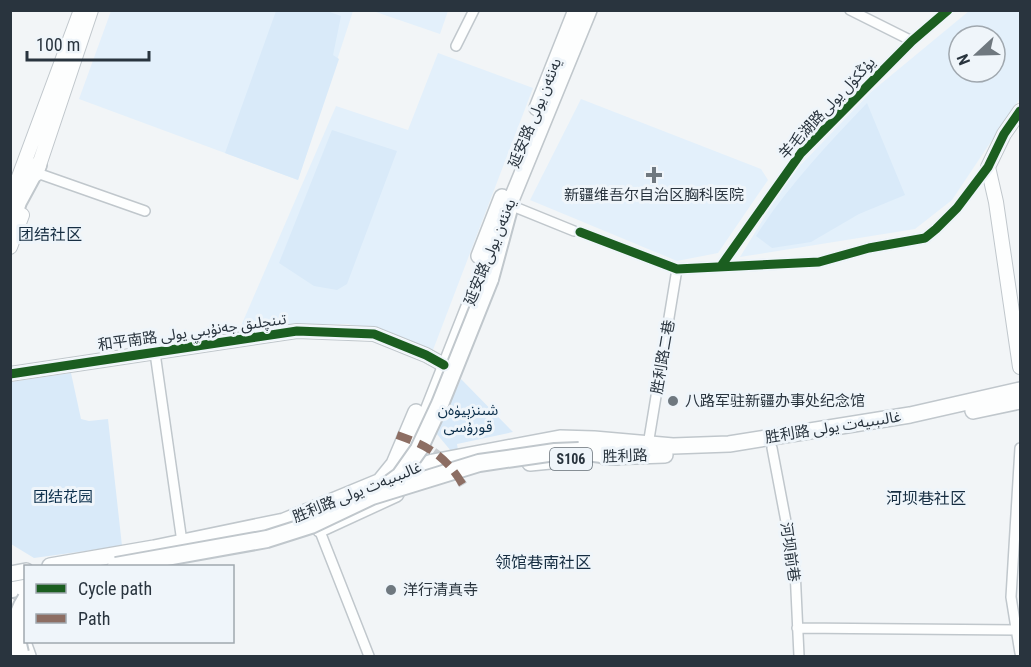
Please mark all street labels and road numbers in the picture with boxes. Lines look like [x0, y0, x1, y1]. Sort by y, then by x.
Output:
street label: 羊毛湖路يۇڭكۆل يولى [775, 53, 879, 163]
street label: 延安路 يەنئەن يولى [505, 55, 565, 171]
street label: 延安路يەنئەن يولى [460, 196, 520, 308]
street label: 和平南路 تىنچلىق جەنۇبىي يولى [96, 310, 288, 357]
street label: 胜利路二巷 [648, 318, 678, 396]
street label: 胜利路 غالىبىيەت يولى [764, 407, 903, 447]
street label: 胜利路 [602, 446, 648, 466]
road number: S106 [550, 448, 592, 470]
street label: 胜利路 غالىبىيەت يولى [290, 458, 424, 526]
street label: 河坝前巷 [777, 521, 803, 583]

